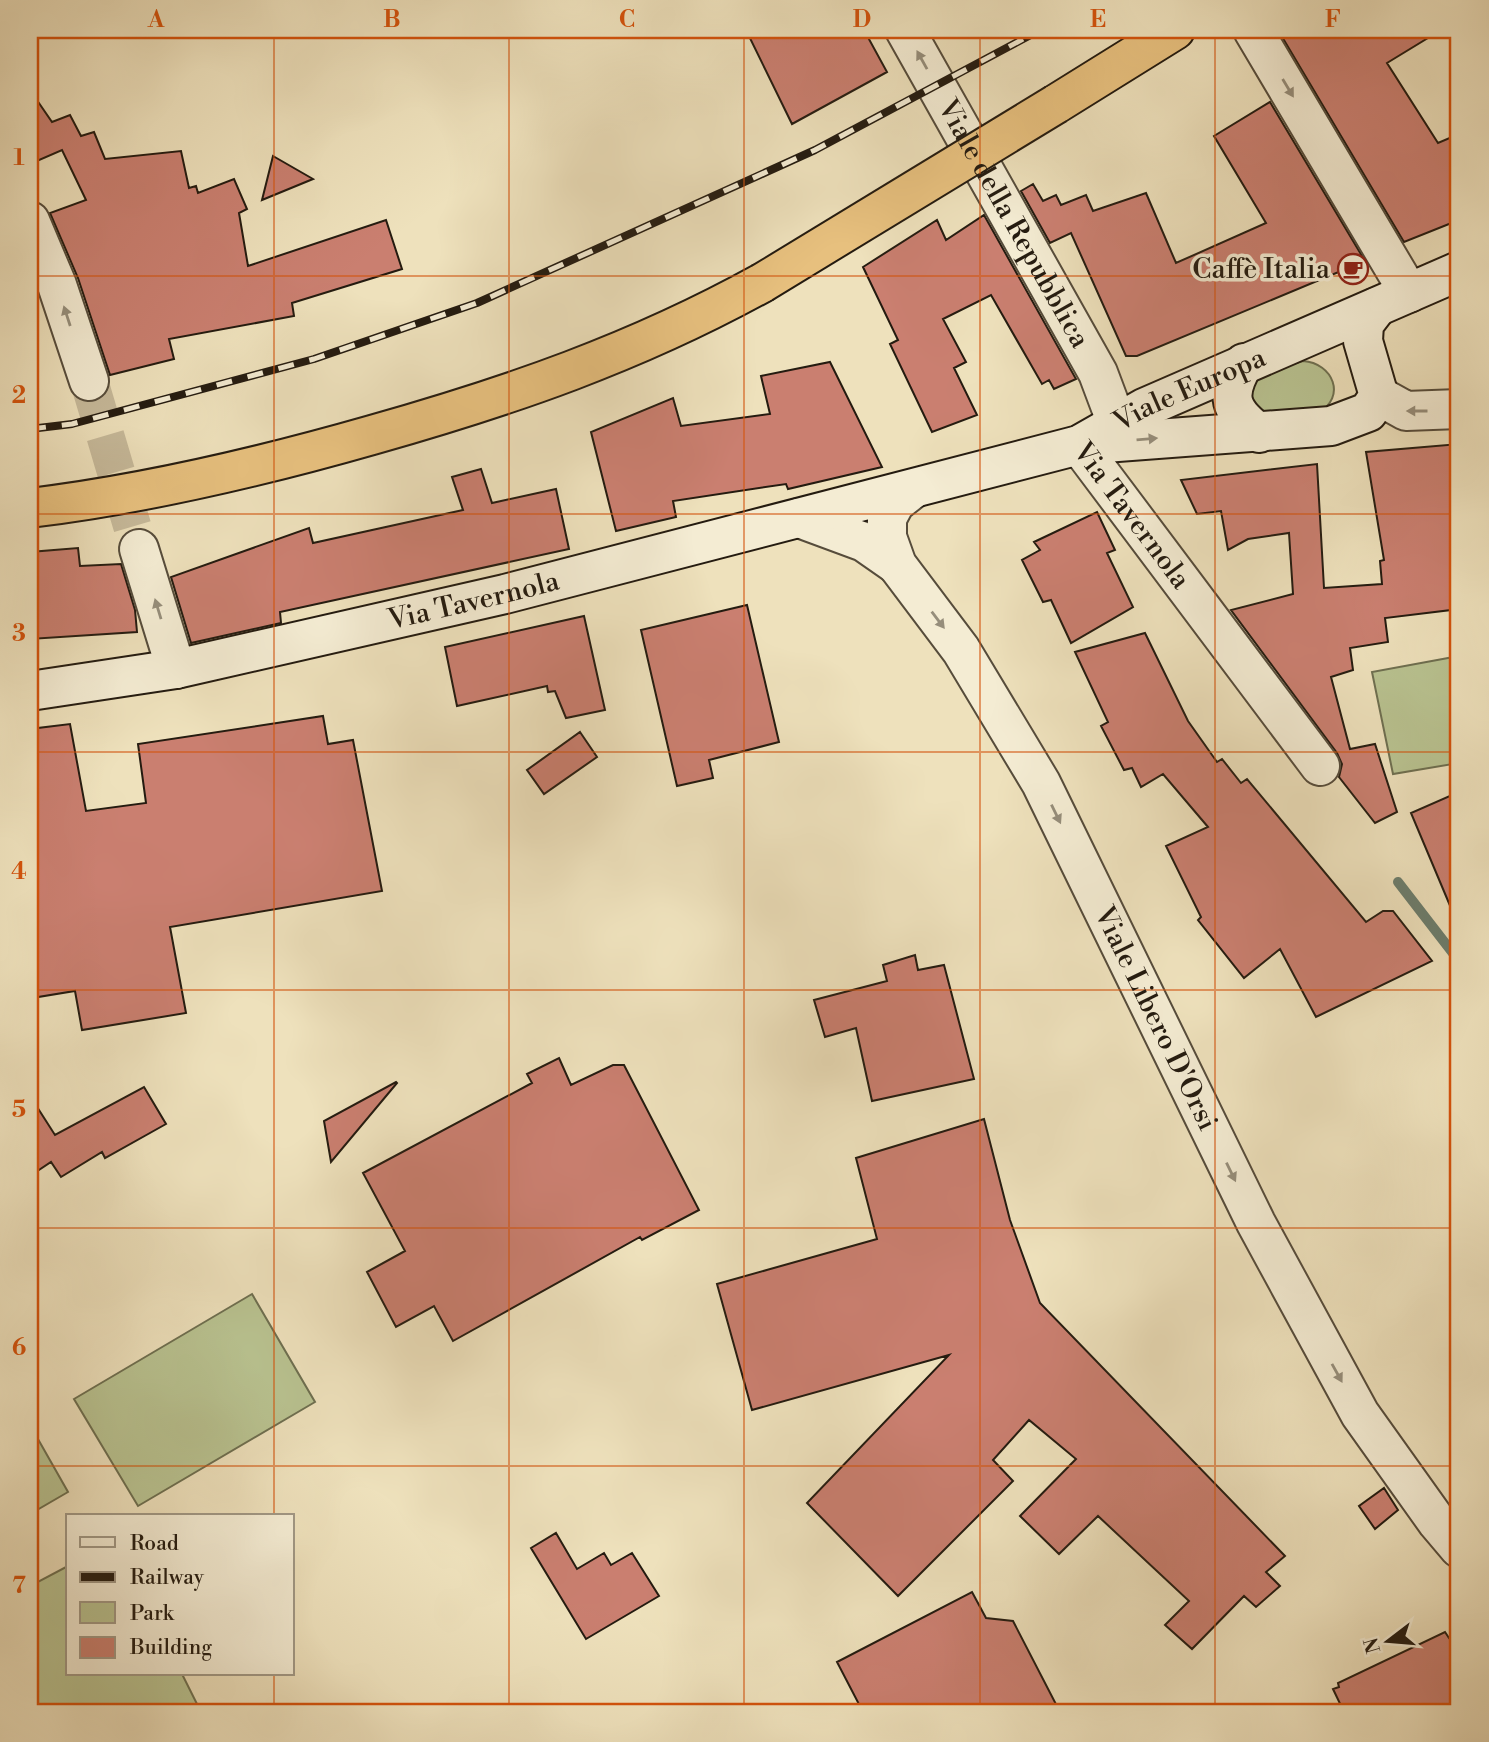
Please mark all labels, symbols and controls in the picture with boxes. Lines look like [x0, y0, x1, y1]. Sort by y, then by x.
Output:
text: A [147, 6, 165, 34]
text: B [383, 6, 401, 34]
text: C [619, 6, 635, 34]
text: D [853, 6, 871, 34]
text: E [1090, 6, 1106, 34]
text: F [1325, 6, 1341, 34]
one-way arrow [916, 50, 928, 69]
one-way arrow [1282, 79, 1294, 98]
street label: Viale della Repubblica [929, 92, 1098, 355]
text: 1 [13, 144, 25, 172]
place label: Caffè Italia [1192, 252, 1331, 287]
cafe icon: Caffè Italia [1336, 252, 1370, 286]
one-way arrow [62, 306, 72, 327]
street label: Viale Europa [1106, 339, 1272, 440]
text: 2 [12, 382, 26, 410]
one-way arrow [1406, 405, 1428, 417]
one-way arrow [1136, 433, 1158, 444]
street label: Via Tavernola [1065, 434, 1199, 596]
street label: Via Tavernola [384, 563, 564, 638]
one-way arrow [152, 598, 162, 619]
one-way arrow [930, 611, 944, 629]
text: 3 [12, 620, 26, 648]
one-way arrow [1050, 804, 1062, 824]
text: 4 [11, 858, 27, 886]
street label: Viale Libero D'Orsi [1086, 900, 1225, 1136]
text: 5 [12, 1096, 26, 1124]
one-way arrow [1225, 1162, 1237, 1182]
text: 6 [12, 1334, 26, 1362]
one-way arrow [1331, 1363, 1343, 1383]
legend [66, 1514, 294, 1676]
text: Road [130, 1531, 179, 1557]
text: Railway [130, 1565, 205, 1591]
text: 7 [12, 1572, 26, 1600]
text: Park [130, 1601, 175, 1627]
north arrow [1352, 1606, 1422, 1676]
text: Building [129, 1635, 212, 1661]
text: N [1359, 1635, 1386, 1656]

